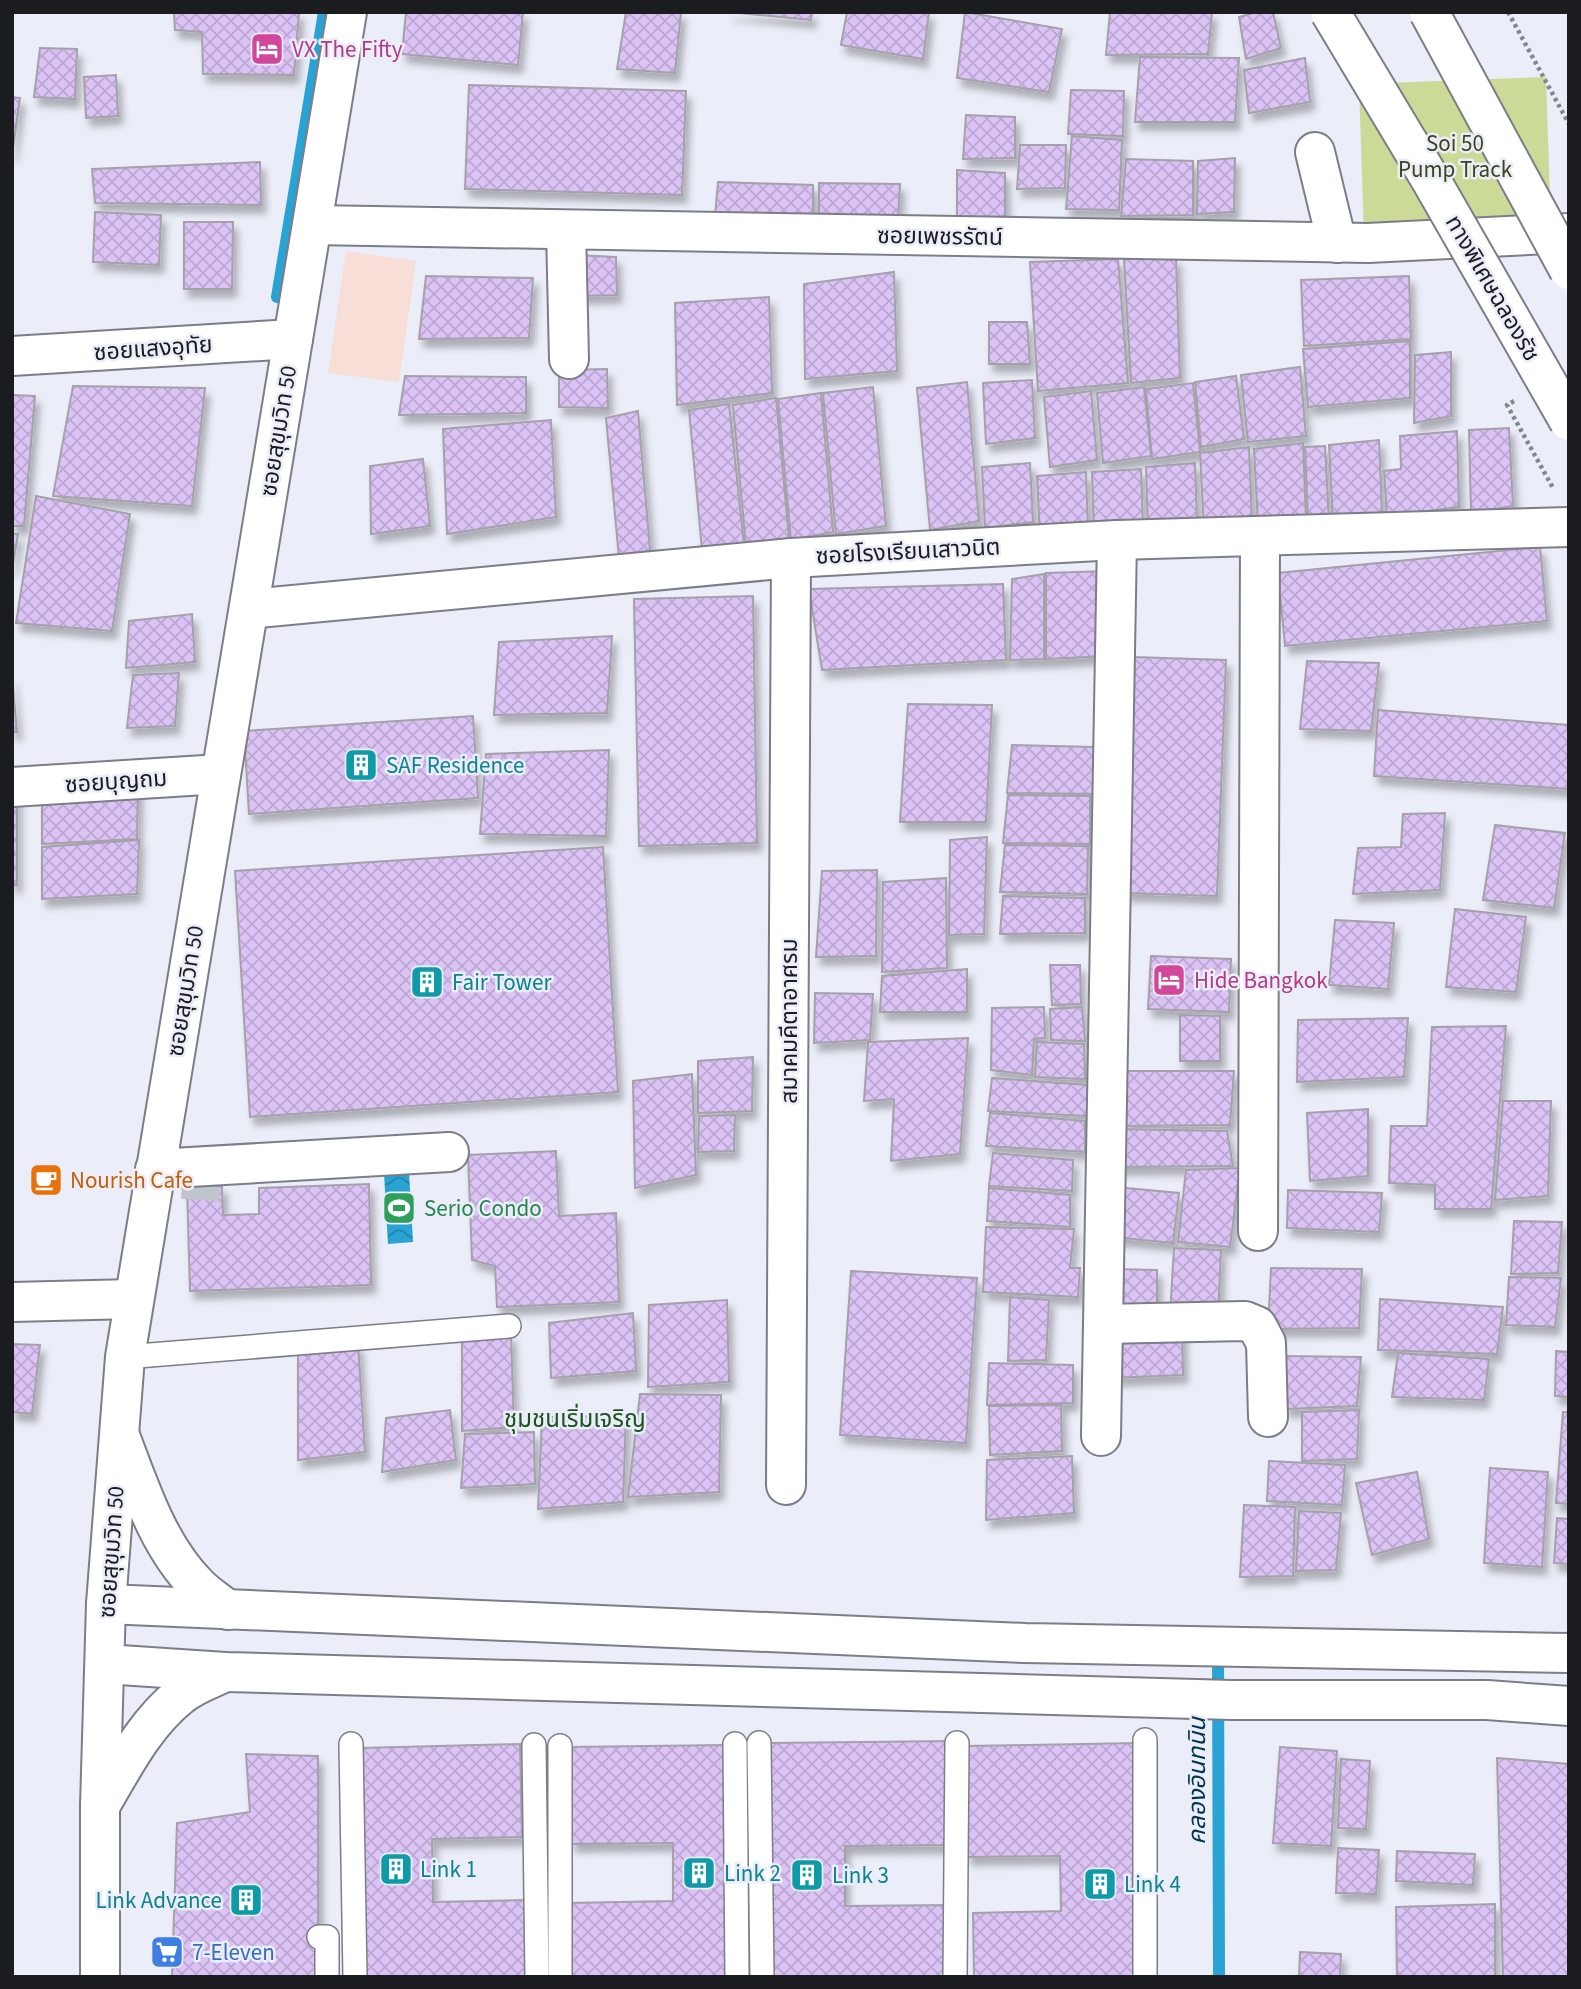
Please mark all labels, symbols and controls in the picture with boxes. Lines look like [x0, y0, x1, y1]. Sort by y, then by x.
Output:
hotel icon: VX The Fifty [248, 30, 286, 68]
place label: VX The Fifty [292, 33, 403, 66]
park label: Soi 50 Pump Track [1398, 127, 1513, 186]
street label: ทางพิเศษฉลองรัช [1437, 209, 1548, 367]
street label: ซอยเพชรรัตน์ [877, 219, 1003, 254]
street label: ซอยแสงอุทัย [93, 328, 213, 369]
street label: ซอยสุขุมวิท 50 [252, 363, 305, 499]
street label: ซอยโรงเรียนเสาวนิต [815, 530, 1001, 573]
building icon: SAF Residence [342, 746, 380, 784]
place label: SAF Residence [386, 749, 524, 782]
street label: ซอยบุญถม [64, 761, 168, 802]
street label: ซอยสุขุมวิท 50 [159, 923, 212, 1059]
street label: สมาคมคีตาอาศรม [773, 938, 806, 1104]
hotel icon: Hide Bangkok [1150, 961, 1188, 999]
building icon: Fair Tower [408, 963, 446, 1001]
place label: Hide Bangkok [1194, 964, 1328, 997]
place label: Fair Tower [452, 966, 552, 999]
cafe icon: Nourish Cafe [27, 1161, 65, 1199]
place label: Nourish Cafe [70, 1164, 193, 1197]
sports icon: Serio Condo [380, 1189, 418, 1227]
place label: Serio Condo [424, 1192, 542, 1225]
district label: ชุมชนเริ่มเจริญ [504, 1402, 646, 1437]
street label: ซอยสุขุมวิท 50 [90, 1485, 133, 1619]
water label: คลองอินทนิน [1180, 1716, 1215, 1845]
building icon: Link 1 [377, 1850, 415, 1888]
place label: Link 1 [420, 1853, 477, 1886]
building icon: Link 2 [680, 1854, 718, 1892]
building icon: Link 3 [788, 1856, 826, 1894]
place label: Link 2 [724, 1857, 781, 1890]
place label: Link 3 [832, 1859, 889, 1892]
building icon: Link 4 [1081, 1865, 1119, 1903]
place label: Link 4 [1124, 1868, 1181, 1901]
building icon: Link Advance [227, 1881, 265, 1919]
place label: Link Advance [95, 1884, 222, 1917]
supermarket icon: 7-Eleven [148, 1933, 186, 1971]
place label: 7-Eleven [192, 1936, 275, 1969]

